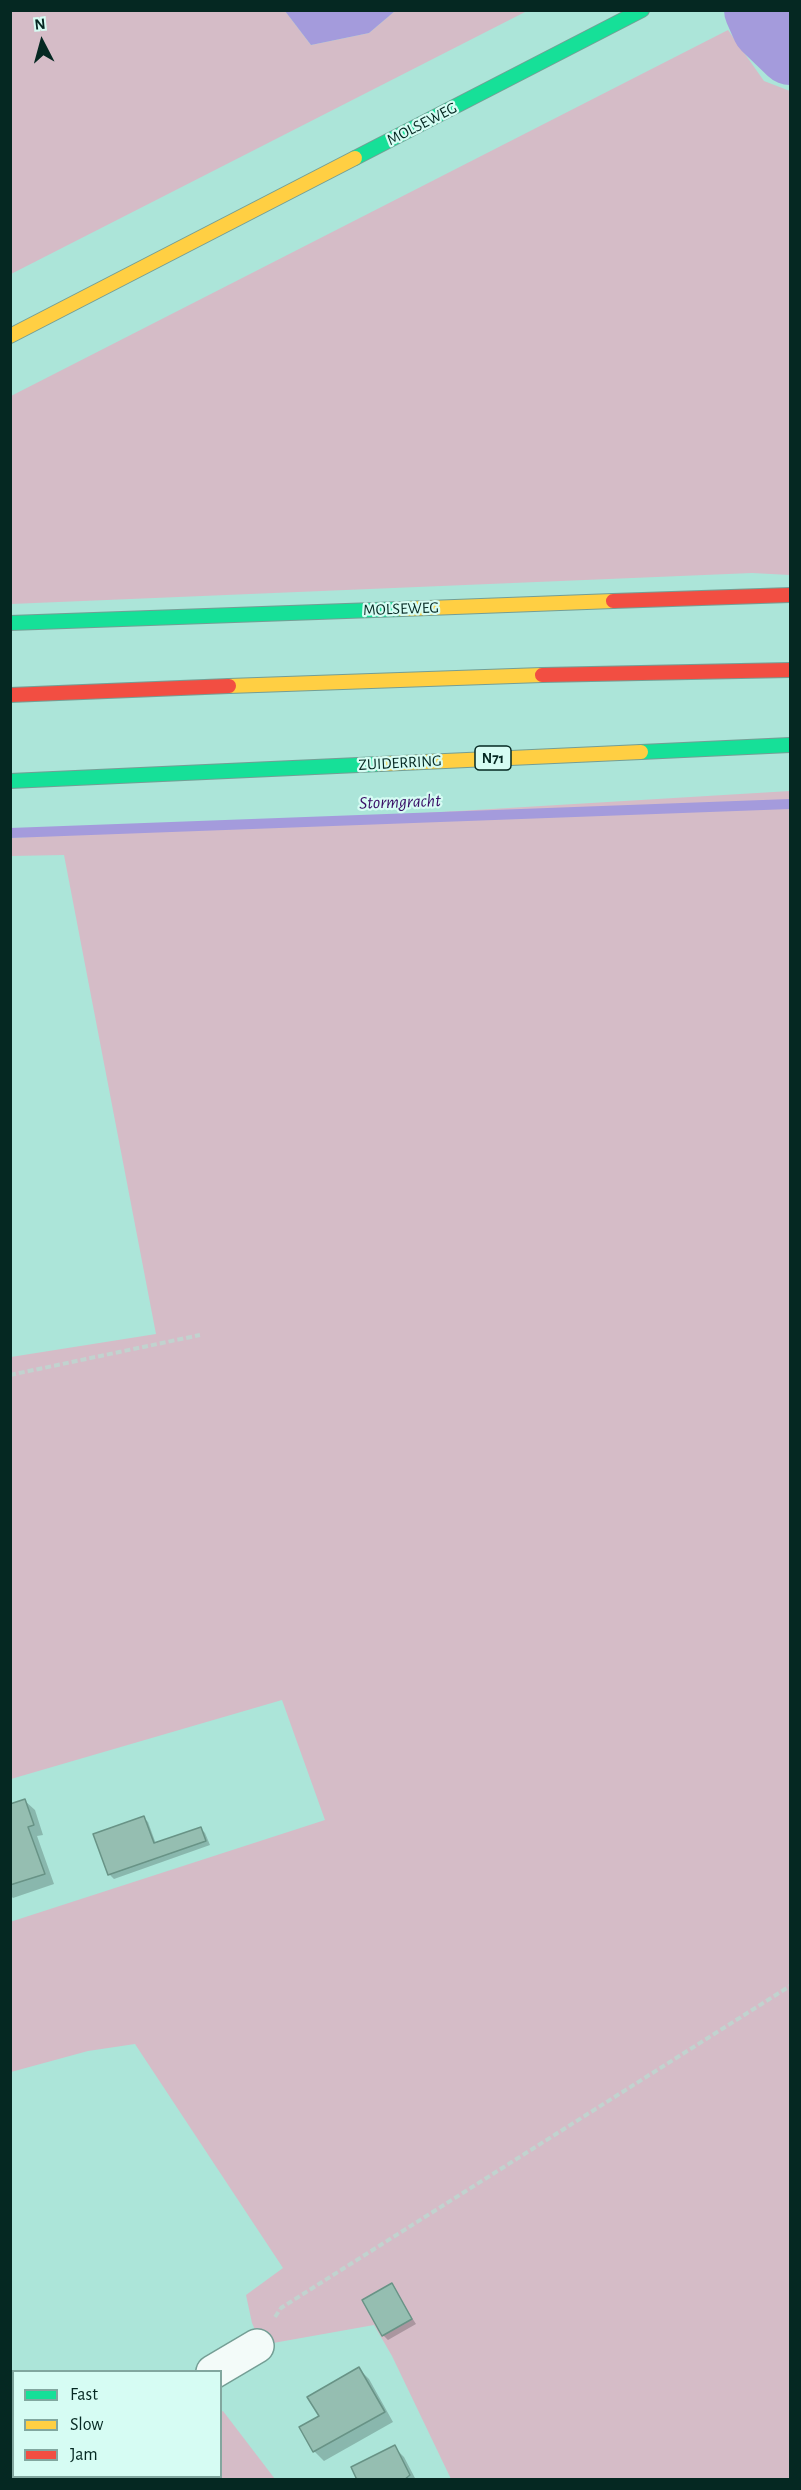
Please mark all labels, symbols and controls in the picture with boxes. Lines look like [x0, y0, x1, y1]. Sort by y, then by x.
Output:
north arrow [12, 12, 72, 72]
text: N [34, 16, 46, 33]
street label: MOLSEWEG [384, 98, 460, 150]
street label: MOLSEWEG [363, 598, 439, 620]
road number: N71 [475, 746, 511, 770]
street label: ZUIDERRING [358, 751, 442, 775]
water label: Stormgracht [359, 790, 441, 814]
legend [12, 2370, 222, 2478]
text: Fast [70, 2386, 98, 2404]
text: Slow [70, 2416, 103, 2434]
text: Jam [70, 2446, 98, 2464]

